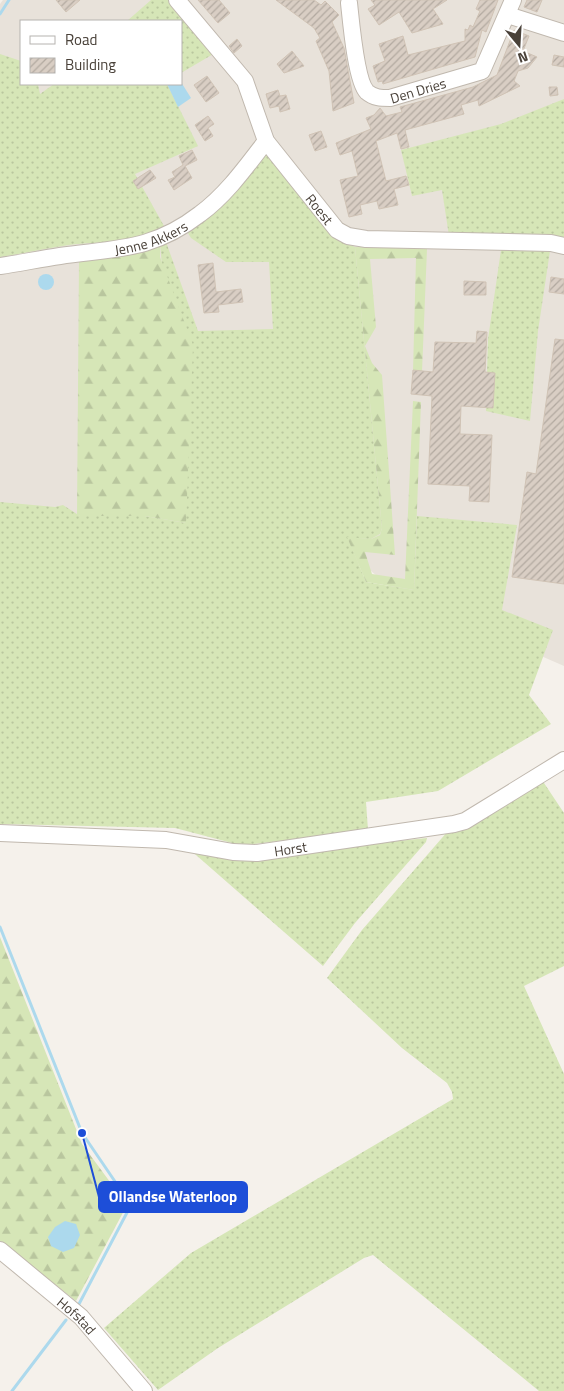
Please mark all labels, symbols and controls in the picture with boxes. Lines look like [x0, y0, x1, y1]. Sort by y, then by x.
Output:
legend [20, 20, 182, 85]
north arrow [494, 20, 544, 70]
text: Road [65, 28, 97, 51]
text: N [515, 46, 531, 69]
text: Building [65, 53, 116, 76]
street label: Den Dries [387, 72, 448, 108]
street label: Roest [301, 189, 339, 229]
street label: Jenne Akkers [113, 215, 191, 260]
street label: Horst [273, 835, 308, 861]
callout: Ollandse Waterloop [99, 1182, 247, 1212]
text: Ollandse Waterloop [109, 1185, 237, 1208]
street label: Hofstad [53, 1291, 102, 1339]

